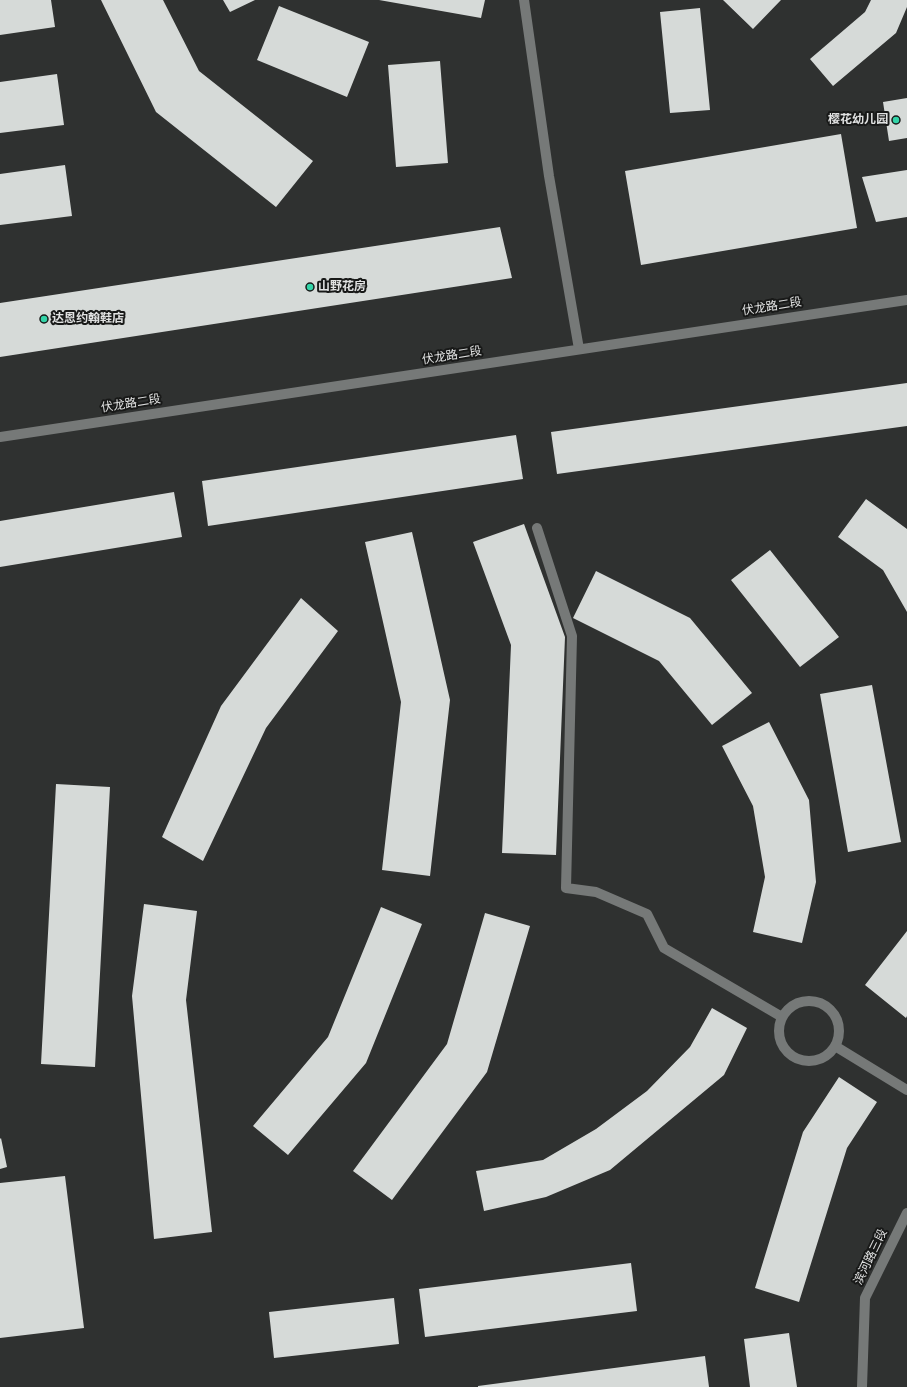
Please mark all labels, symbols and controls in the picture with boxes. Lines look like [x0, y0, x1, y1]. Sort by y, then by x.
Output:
place label: 樱花幼儿园 [828, 113, 888, 127]
marker: 樱花幼儿园 [891, 115, 901, 125]
place label: 山野花房 [318, 280, 366, 294]
marker: 山野花房 [305, 282, 315, 292]
street label: 伏龙路二段 [741, 295, 803, 319]
place label: 达恩约翰鞋店 [52, 312, 124, 326]
marker: 达恩约翰鞋店 [39, 314, 49, 324]
street label: 伏龙路二段 [421, 344, 483, 368]
street label: 伏龙路二段 [100, 392, 162, 416]
street label: 滨河路三段 [851, 1227, 891, 1287]

